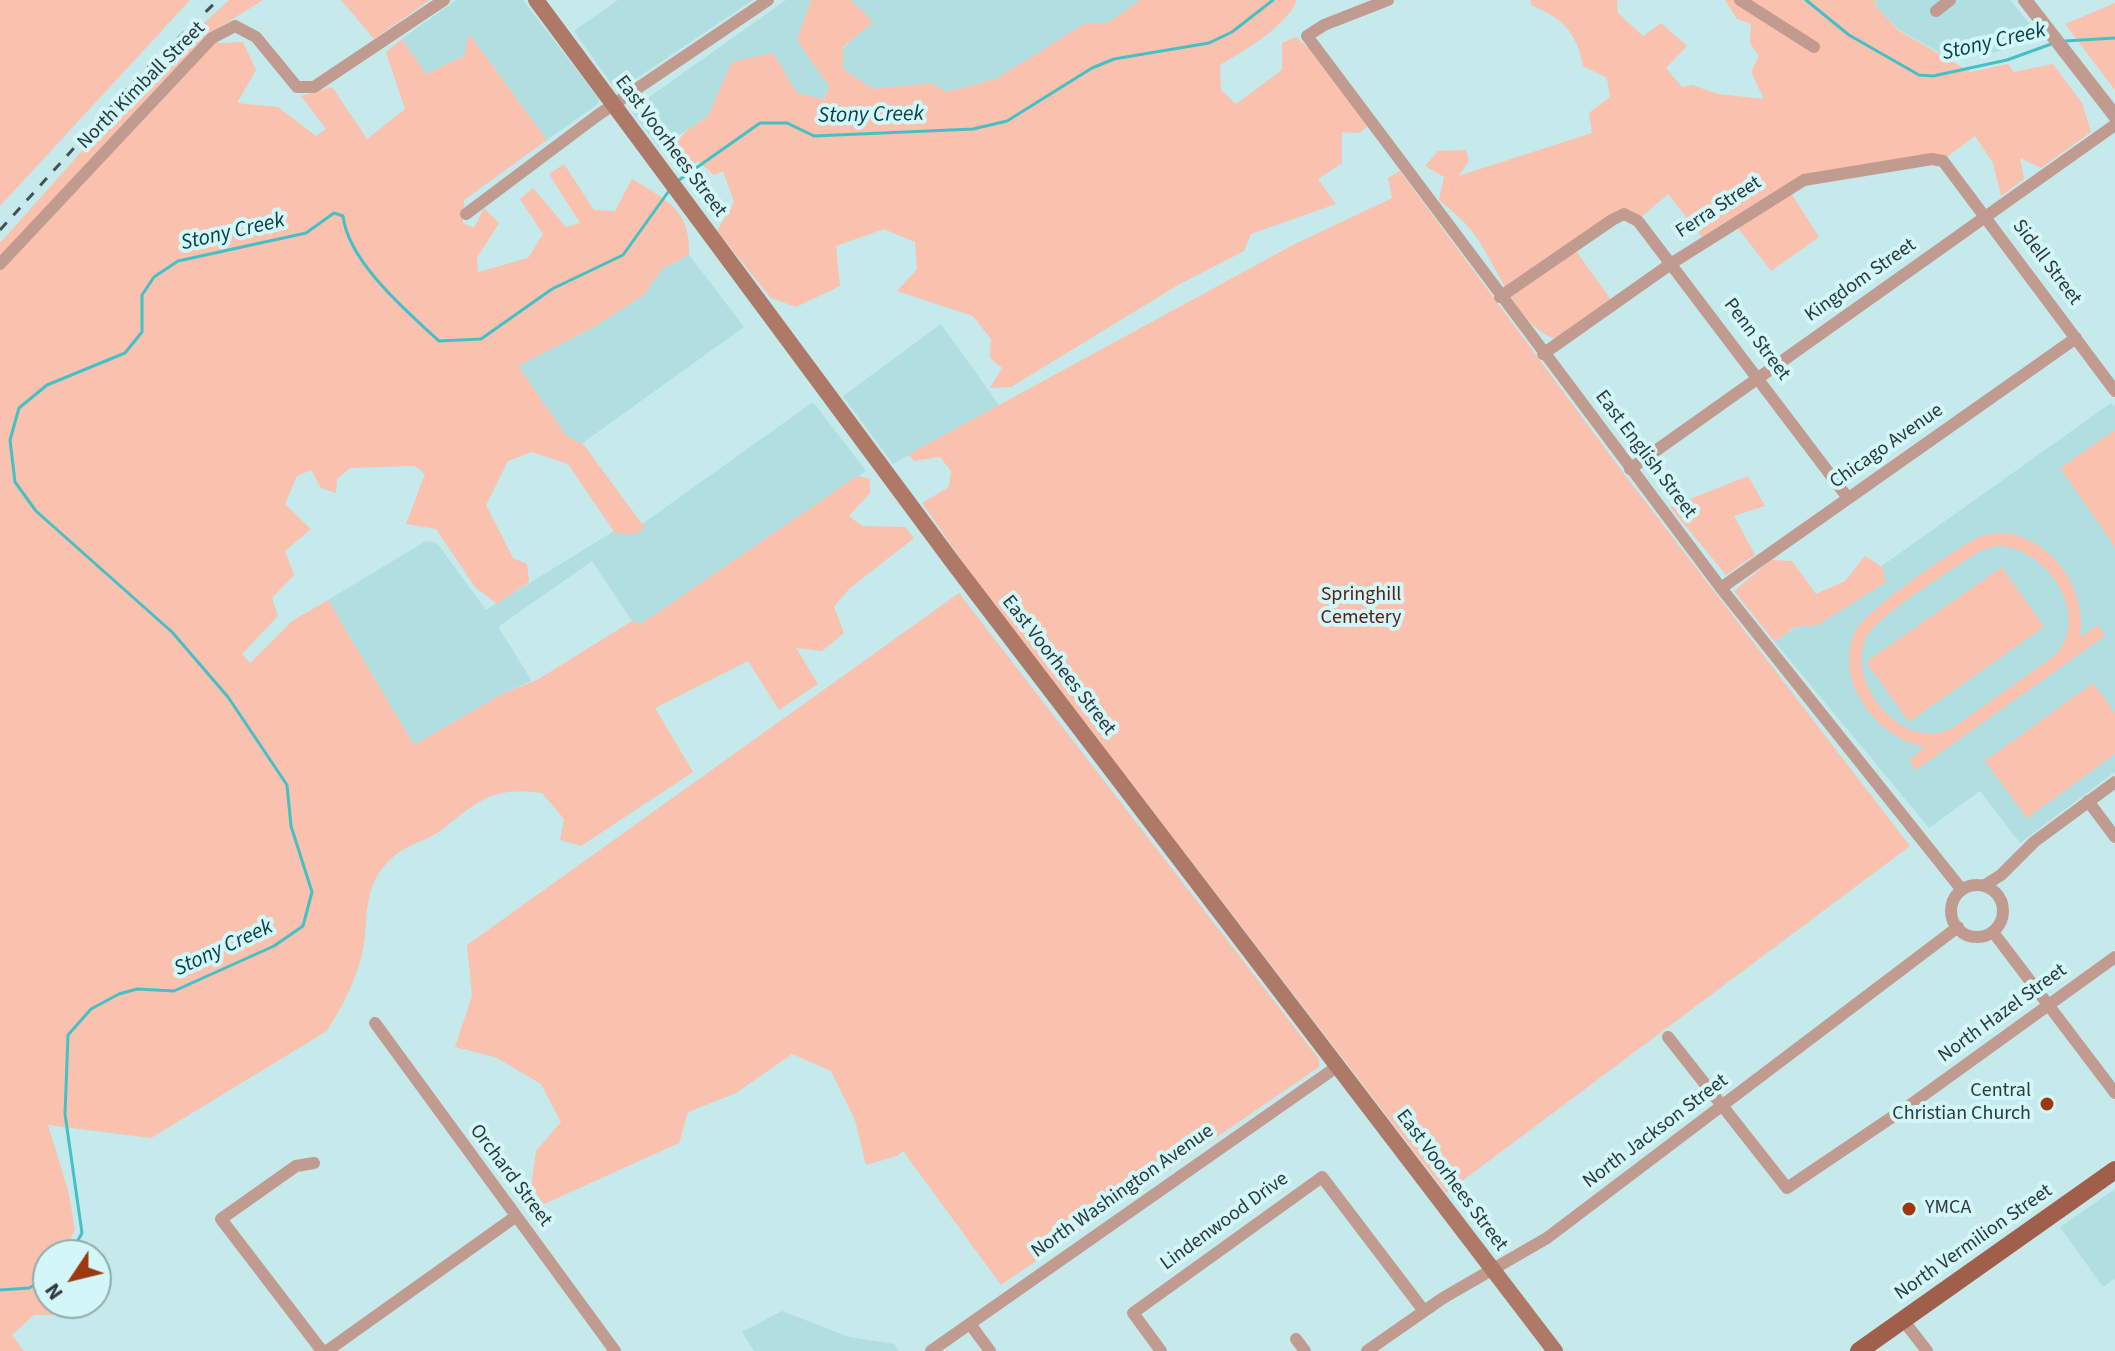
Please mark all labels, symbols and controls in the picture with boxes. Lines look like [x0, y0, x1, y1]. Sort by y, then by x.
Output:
street label: North Kimball Street [73, 17, 211, 155]
water label: Stony Creek [1939, 18, 2049, 68]
street label: East Voorhees Street [609, 71, 731, 223]
water label: Stony Creek [818, 102, 924, 130]
street label: Ferra Street [1672, 171, 1766, 245]
water label: Stony Creek [178, 208, 288, 258]
street label: Sidell Street [2006, 215, 2086, 311]
street label: Kingdom Street [1801, 234, 1921, 328]
street label: Penn Street [1717, 294, 1795, 386]
street label: East English Street [1589, 386, 1701, 524]
street label: Chicago Avenue [1826, 399, 1948, 495]
park label: Springhill Cemetery [1321, 584, 1401, 631]
street label: East Voorhees Street [996, 591, 1120, 741]
water label: Stony Creek [170, 915, 278, 983]
street label: North Hazel Street [1934, 959, 2072, 1069]
street label: North Jackson Street [1579, 1070, 1733, 1194]
place label: Central Christian Church [1892, 1080, 2031, 1127]
marker: Central Christian Church [2038, 1095, 2056, 1113]
street label: East Voorhees Street [1390, 1105, 1512, 1257]
street label: Orchard Street [464, 1120, 556, 1232]
street label: North Washington Avenue [1027, 1120, 1219, 1264]
street label: Lindenwood Drive [1156, 1168, 1294, 1276]
street label: North Vermilion Street [1891, 1180, 2057, 1306]
place label: YMCA [1925, 1197, 1971, 1221]
marker: YMCA [1900, 1200, 1918, 1218]
north arrow [32, 1239, 112, 1319]
text: N [37, 1276, 71, 1307]

